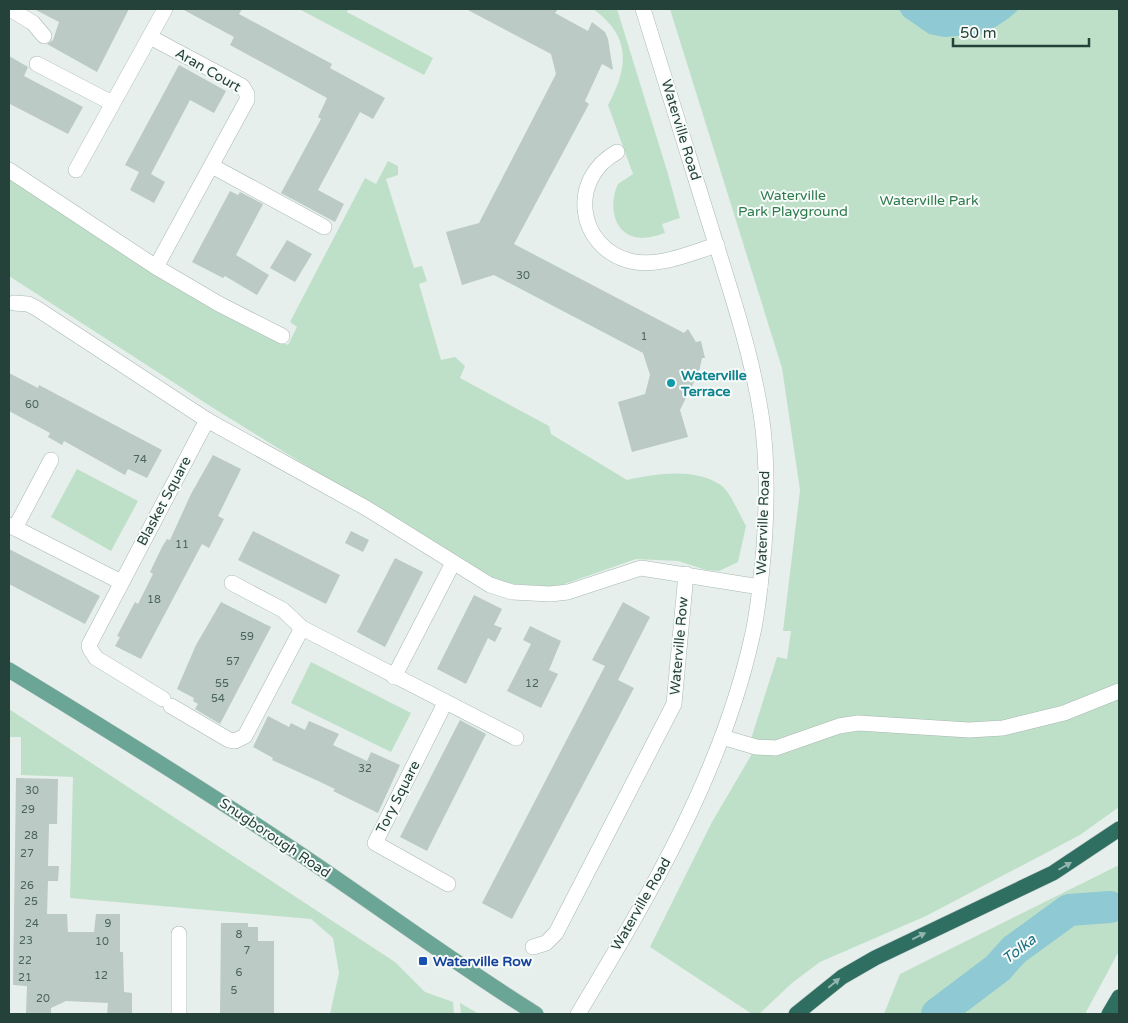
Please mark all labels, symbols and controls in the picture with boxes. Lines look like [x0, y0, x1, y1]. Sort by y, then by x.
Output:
scale bar [953, 15, 1089, 47]
text: 50 m [960, 24, 997, 42]
street label: Aran Court [172, 44, 244, 96]
street label: Waterville Road [658, 78, 704, 182]
park label: Waterville Park Playground [738, 187, 848, 220]
park label: Waterville Park [879, 192, 979, 209]
house number: 30 [516, 269, 530, 282]
house number: 1 [641, 330, 647, 343]
place label: Waterville Terrace [680, 367, 747, 400]
marker: Waterville Terrace [665, 377, 677, 389]
house number: 60 [25, 398, 39, 411]
house number: 74 [133, 453, 147, 466]
street label: Blasket Square [133, 453, 195, 549]
street label: Waterville Road [753, 471, 773, 575]
house number: 11 [175, 538, 189, 551]
house number: 18 [147, 593, 161, 606]
street label: Waterville Row [666, 596, 692, 696]
house number: 59 [240, 630, 254, 643]
house number: 57 [226, 655, 240, 668]
house number: 55 [215, 677, 229, 690]
house number: 12 [525, 677, 539, 690]
house number: 54 [211, 692, 225, 705]
street label: Tory Square [372, 758, 424, 836]
house number: 32 [358, 762, 372, 775]
house number: 30 [25, 784, 39, 797]
street label: Snugborough Road [216, 795, 334, 881]
house number: 29 [21, 803, 35, 816]
house number: 28 [24, 829, 38, 842]
house number: 27 [20, 847, 34, 860]
street label: Waterville Road [608, 855, 674, 953]
one-way arrow [1058, 862, 1072, 870]
house number: 26 [20, 879, 34, 892]
house number: 25 [24, 895, 38, 908]
house number: 24 [25, 917, 39, 930]
house number: 9 [105, 917, 112, 930]
house number: 8 [236, 928, 243, 941]
water label: Tolka [999, 930, 1040, 968]
one-way arrow [912, 932, 926, 940]
house number: 23 [19, 934, 33, 947]
house number: 10 [95, 935, 109, 948]
house number: 7 [244, 944, 251, 957]
place label: Waterville Row [433, 953, 532, 970]
house number: 22 [18, 954, 32, 967]
marker: Waterville Row [417, 955, 429, 967]
house number: 6 [236, 966, 243, 979]
house number: 12 [94, 969, 108, 982]
house number: 21 [18, 971, 32, 984]
one-way arrow [827, 978, 840, 989]
house number: 5 [231, 984, 238, 997]
house number: 20 [36, 992, 50, 1005]

